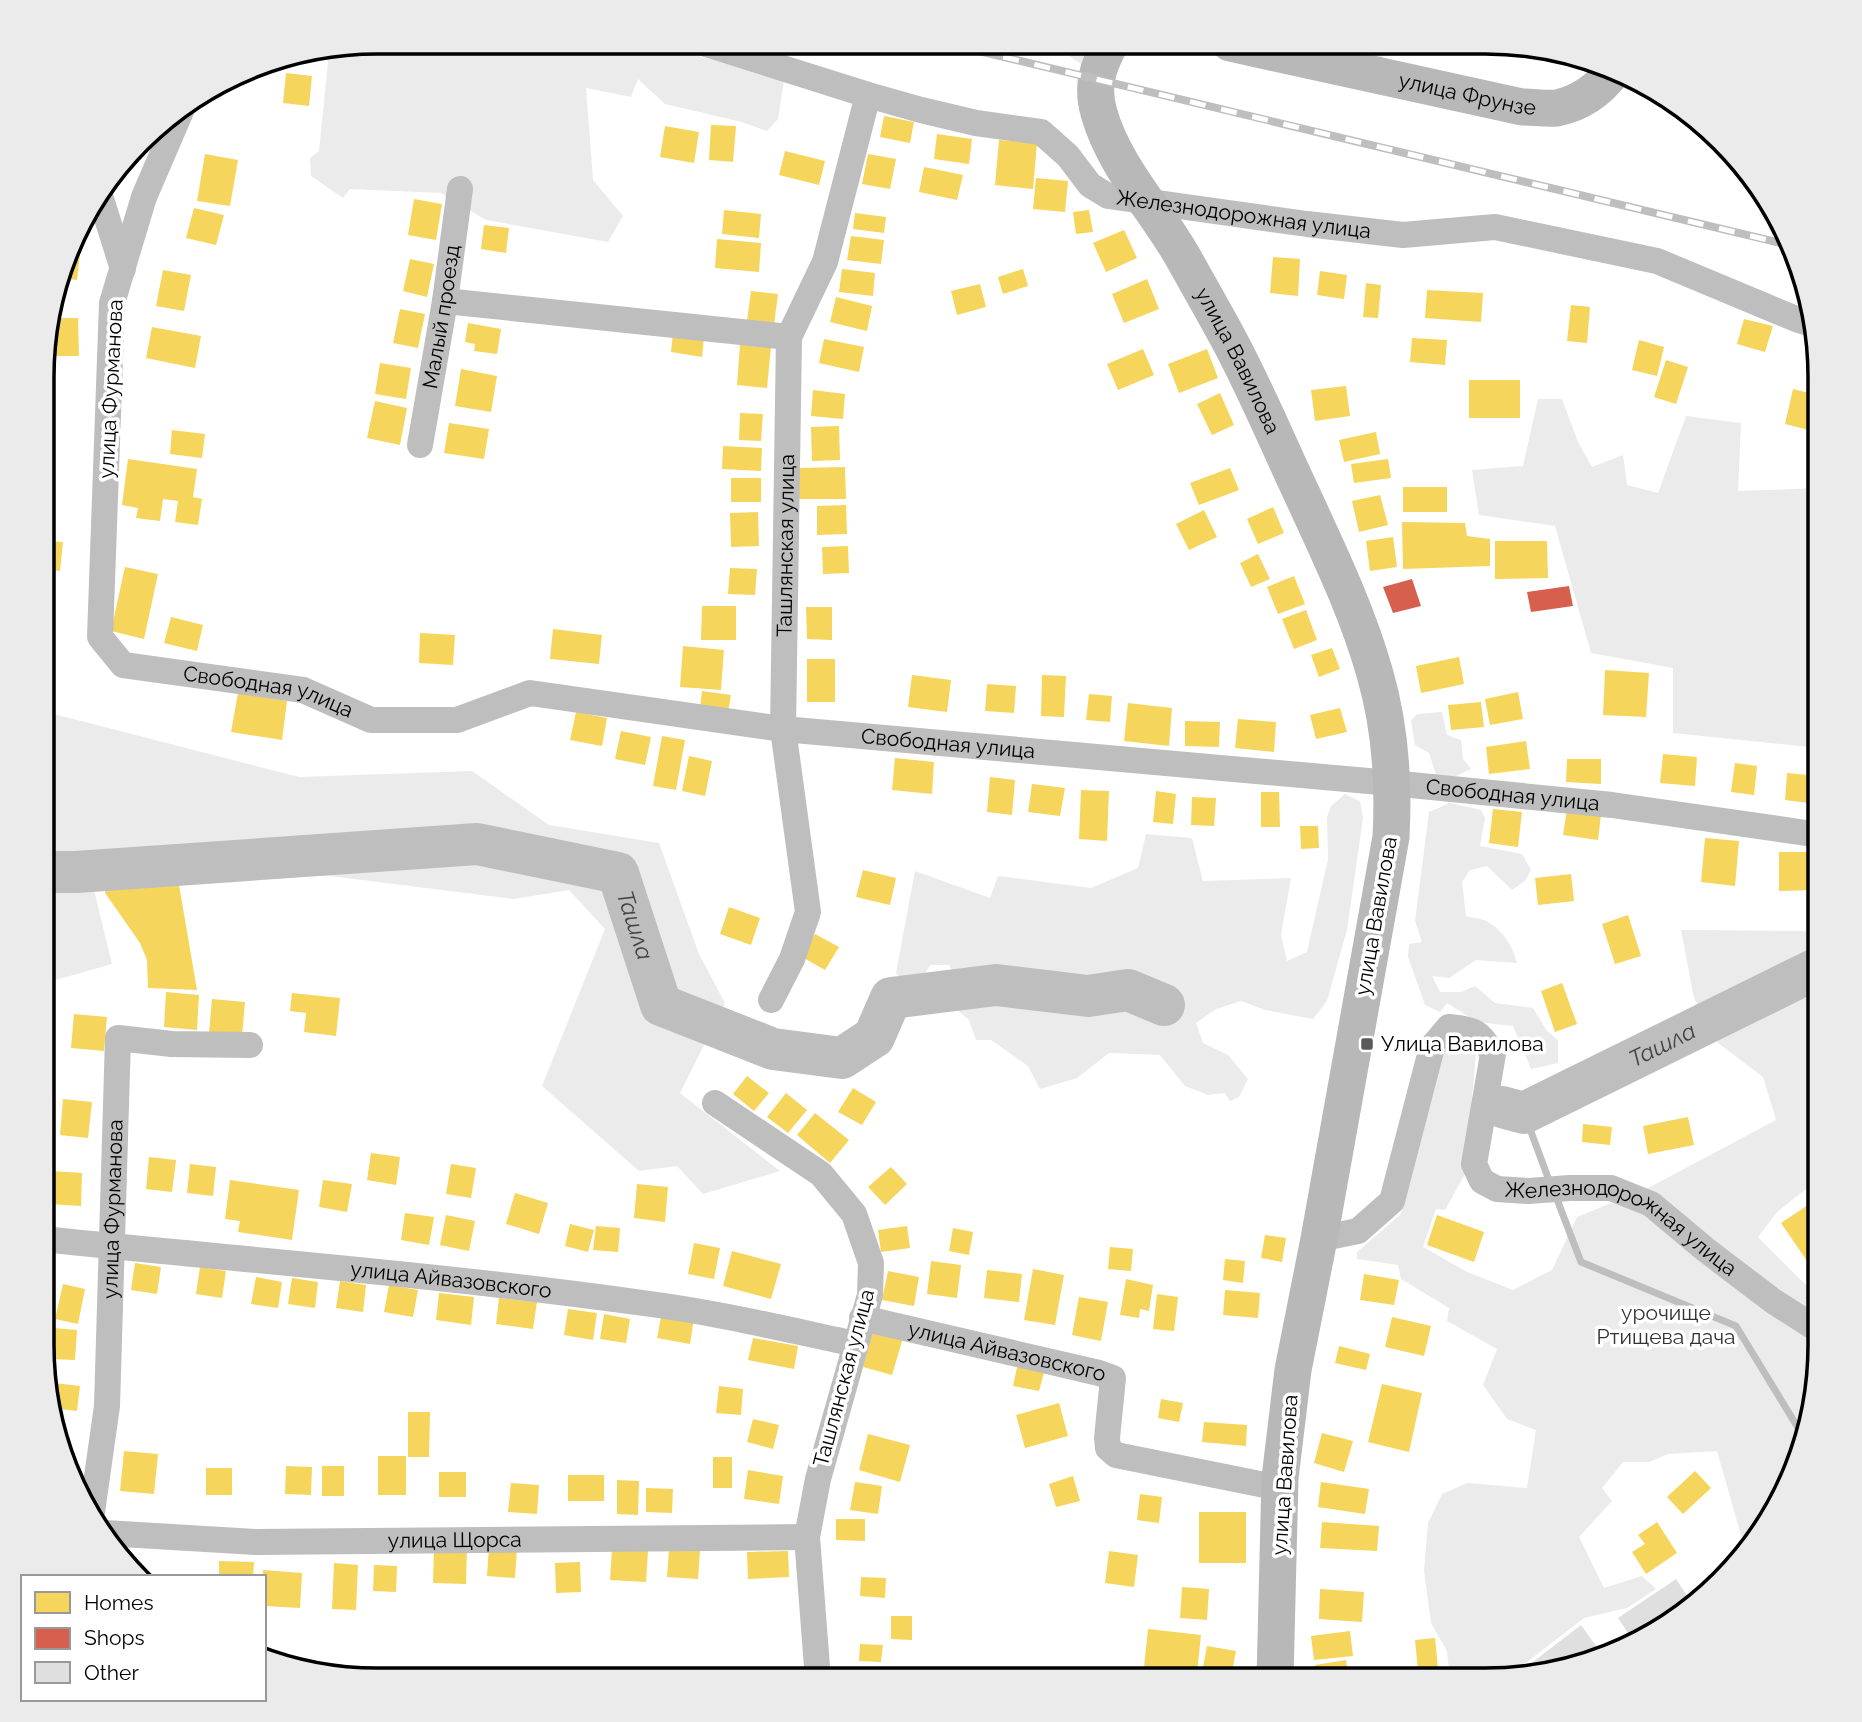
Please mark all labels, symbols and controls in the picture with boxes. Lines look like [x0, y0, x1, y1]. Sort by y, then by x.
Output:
street label: улица Фрунзе [1396, 67, 1537, 120]
street label: Железнодорожная улица [1115, 184, 1372, 243]
street label: Малый проезд [417, 243, 464, 391]
street label: улица Вавилова [1190, 283, 1286, 438]
street label: улица Фурманова [93, 299, 128, 479]
street label: Ташлянская улица [771, 454, 799, 637]
street label: Свободная улица [182, 661, 357, 723]
street label: Свободная улица [860, 723, 1036, 763]
street label: Свободная улица [1425, 774, 1601, 816]
street label: улица Вавилова [1349, 834, 1402, 997]
water label: Ташла [612, 887, 659, 963]
water label: Ташла [1624, 1016, 1700, 1072]
place label: Улица Вавилова [1381, 1031, 1544, 1056]
marker: Улица Вавилова [1359, 1036, 1375, 1052]
street label: улица Фурманова [97, 1119, 128, 1299]
street label: Железнодорожная улица [1504, 1175, 1742, 1281]
street label: улица Айвазовского [349, 1256, 553, 1303]
street label: Ташлянская улица [808, 1286, 879, 1469]
park label: урочище Ртищева дача [1596, 1300, 1736, 1349]
street label: улица Айвазовского [906, 1316, 1110, 1387]
street label: улица Вавилова [1266, 1394, 1303, 1556]
street label: улица Щорса [388, 1527, 522, 1553]
legend [21, 1575, 266, 1701]
text: Homes [84, 1590, 154, 1615]
text: Shops [84, 1625, 145, 1650]
text: Other [84, 1660, 139, 1685]

